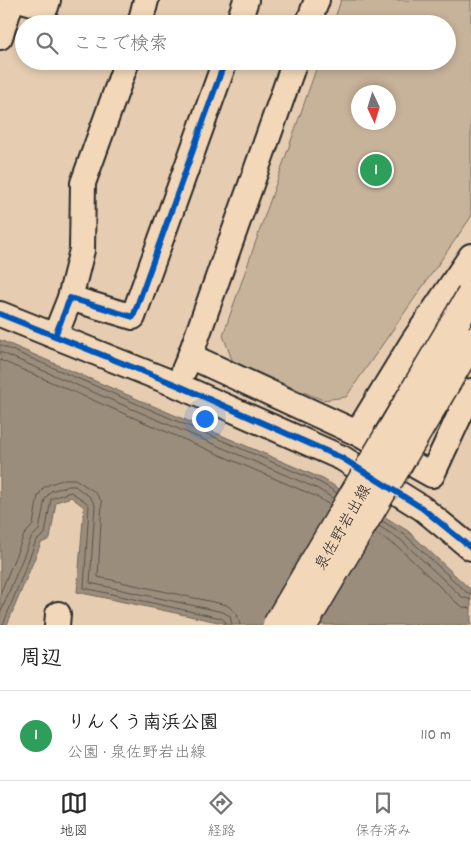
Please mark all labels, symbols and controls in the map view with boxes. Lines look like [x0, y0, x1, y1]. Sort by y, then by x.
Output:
search box [15, 15, 456, 70]
icon: search [33, 29, 61, 57]
text: ここで検索 [73, 32, 168, 59]
north arrow [351, 85, 396, 130]
pin: 1 [360, 151, 392, 189]
your location [192, 406, 218, 432]
street label: 泉佐野岩出線 [310, 481, 378, 575]
text: 周辺 [20, 645, 62, 675]
text: りんくう南浜公園 [67, 711, 219, 738]
text: 1 [34, 724, 38, 747]
text: 110 m [421, 724, 451, 747]
text: 公園 · 泉佐野岩出線 [67, 742, 206, 765]
tab: 地図 [60, 789, 88, 842]
tab: 経路 [207, 789, 235, 842]
tab: 保存済み [355, 789, 411, 842]

